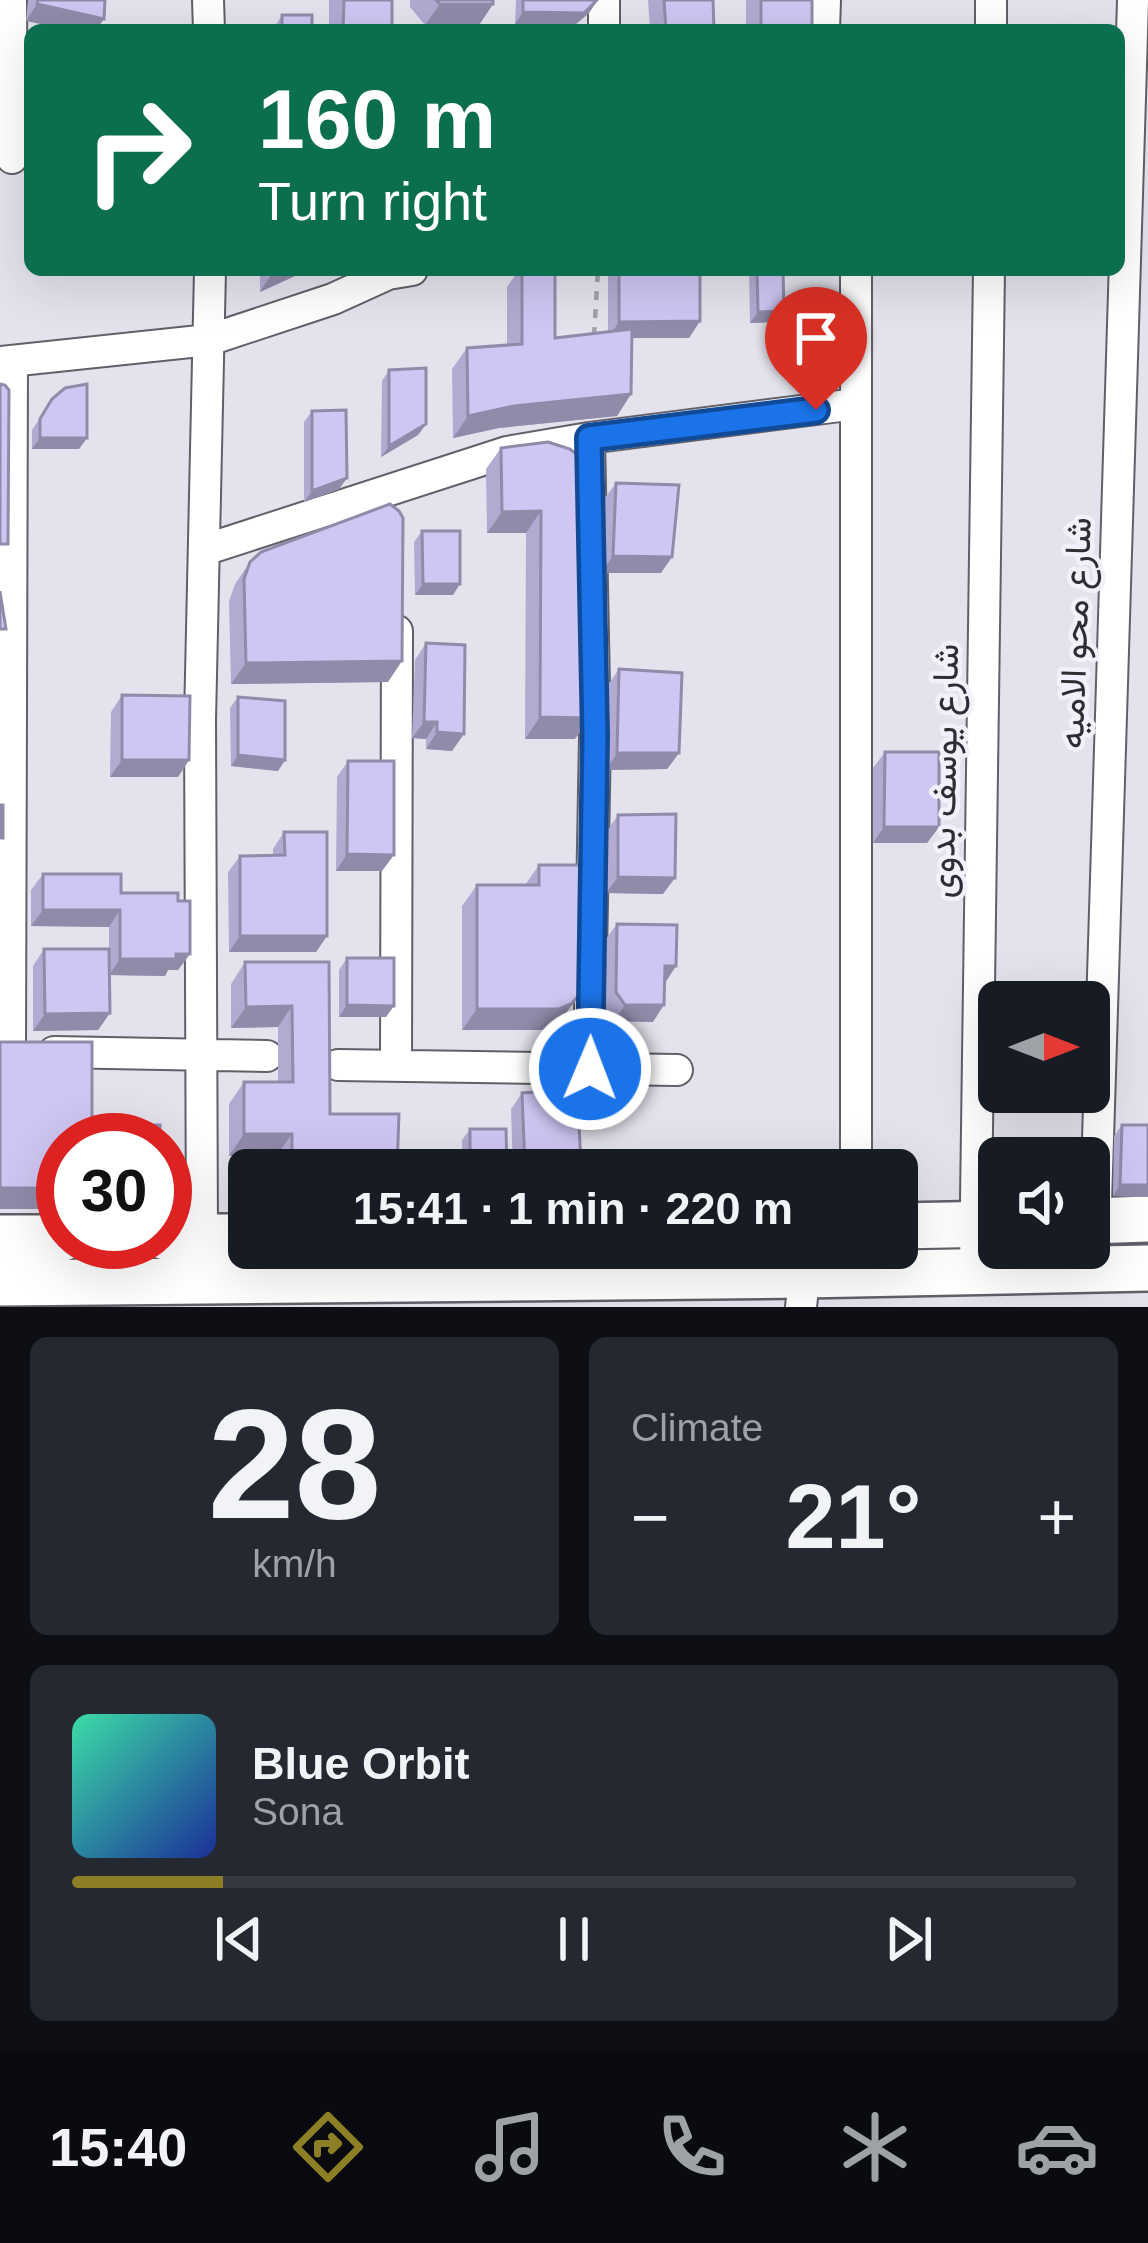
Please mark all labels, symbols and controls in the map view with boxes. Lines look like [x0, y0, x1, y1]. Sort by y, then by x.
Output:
icon: right [60, 72, 216, 228]
text: 160 m [258, 72, 496, 166]
text: Turn right [258, 171, 487, 231]
pin [765, 287, 867, 410]
icon: arrive [783, 305, 849, 371]
street label: شارع محو الاميه [1050, 516, 1103, 750]
street label: شارع يوسف بدوى [921, 643, 970, 899]
north arrow [978, 981, 1110, 1113]
map controls [978, 981, 1110, 1269]
position arrow [527, 1006, 653, 1132]
speed limit sign: 30 [36, 1113, 192, 1269]
button: sound [978, 1137, 1110, 1269]
text: 15:41 · 1 min · 220 m [353, 1183, 793, 1234]
text: 28 [208, 1377, 381, 1551]
text: Climate [631, 1406, 763, 1449]
text: 21° [785, 1467, 922, 1567]
text: − [631, 1480, 670, 1554]
text: + [1037, 1480, 1076, 1554]
text: km/h [252, 1542, 337, 1585]
text: Blue Orbit [252, 1738, 470, 1789]
text: Sona [252, 1790, 343, 1833]
icon: previous [206, 1906, 272, 1972]
icon: pause [541, 1906, 607, 1972]
icon: next [876, 1906, 942, 1972]
icon: directions [286, 2105, 370, 2189]
icon: music [468, 2105, 552, 2189]
icon: phone [650, 2105, 734, 2189]
icon: climate [833, 2105, 917, 2189]
icon: car [1015, 2105, 1099, 2189]
text: 15:40 [49, 2117, 187, 2177]

